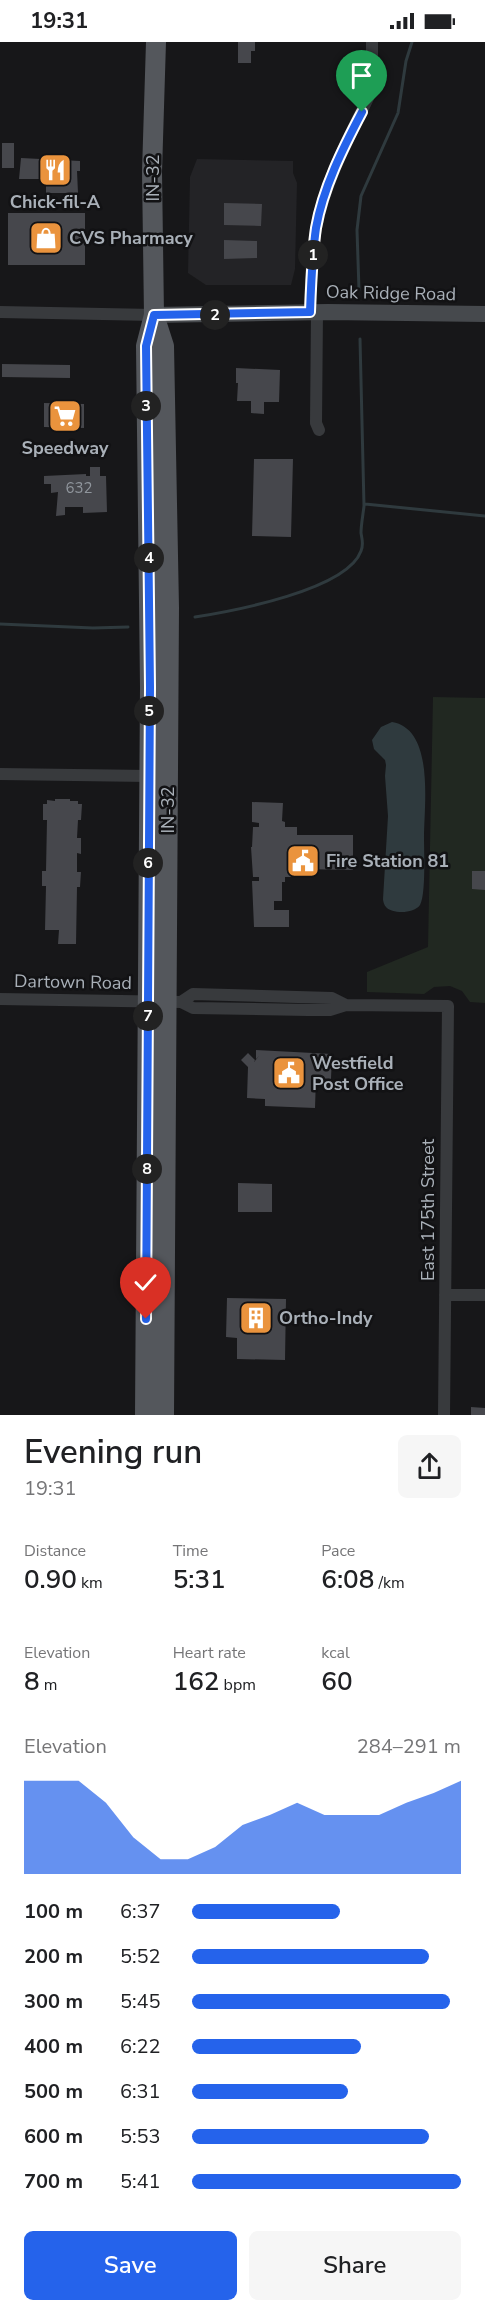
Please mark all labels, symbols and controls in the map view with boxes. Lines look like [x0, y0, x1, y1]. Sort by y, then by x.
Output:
text: 19:31 [30, 6, 88, 36]
pin [336, 50, 387, 112]
icon: arrive [345, 59, 378, 92]
restaurant icon: Chick-fil-A [37, 152, 73, 188]
street label: IN-32 [141, 154, 165, 202]
place label: Chick-fil-A [10, 190, 101, 214]
shop icon: CVS Pharmacy [28, 220, 64, 256]
place label: CVS Pharmacy [69, 226, 193, 250]
pin: 1 [298, 240, 328, 270]
text: 1 [308, 244, 318, 266]
street label: Oak Ridge Road [326, 280, 456, 306]
pin: 2 [200, 300, 230, 330]
text: 2 [210, 304, 220, 326]
pin: 3 [131, 391, 161, 421]
text: 3 [141, 395, 151, 417]
supermarket icon: Speedway [47, 398, 83, 434]
place label: Speedway [22, 436, 109, 460]
house number: 632 [65, 478, 93, 498]
pin: 4 [134, 543, 164, 573]
text: 4 [144, 547, 154, 569]
pin: 5 [134, 696, 164, 726]
text: 5 [144, 700, 154, 722]
street label: IN-32 [156, 786, 180, 834]
public building icon: Fire Station 81 [285, 843, 321, 879]
pin: 6 [133, 848, 163, 878]
place label: Fire Station 81 [326, 849, 449, 873]
text: 6 [143, 852, 153, 874]
street label: Dartown Road [14, 969, 132, 995]
pin: 7 [133, 1001, 163, 1031]
text: 7 [143, 1005, 153, 1027]
place label: Westfield Post Office [312, 1051, 404, 1096]
public building icon: Westfield Post Office [271, 1055, 307, 1091]
street label: East 175th Street [416, 1138, 440, 1281]
pin: 8 [132, 1154, 162, 1184]
text: 8 [142, 1158, 152, 1180]
pin [120, 1257, 171, 1319]
icon: check [129, 1266, 162, 1299]
building icon: Ortho-Indy [238, 1300, 274, 1336]
place label: Ortho-Indy [279, 1306, 373, 1330]
text: Evening run [24, 1430, 202, 1475]
button: share [398, 1435, 461, 1498]
text: 19:31 [24, 1475, 77, 1502]
text: Distance [24, 1540, 86, 1562]
text: Time [173, 1540, 208, 1562]
text: Pace [321, 1540, 355, 1562]
text: 0.90 [24, 1562, 77, 1597]
text: 5:31 [173, 1562, 226, 1597]
text: 6:08 [321, 1562, 374, 1597]
text: km [77, 1572, 103, 1594]
text: /km [374, 1572, 405, 1594]
text: Elevation [24, 1642, 90, 1664]
text: Heart rate [173, 1642, 246, 1664]
text: kcal [321, 1642, 350, 1664]
text: 8 [24, 1664, 40, 1699]
text: 162 [173, 1664, 219, 1699]
text: 60 [321, 1664, 353, 1699]
text: m [40, 1674, 57, 1696]
text: bpm [219, 1674, 256, 1696]
text: Elevation [24, 1733, 107, 1760]
text: 284–291 m [357, 1733, 461, 1760]
text: 100 m [24, 1898, 83, 1925]
text: 6:37 [120, 1898, 161, 1925]
text: 200 m [24, 1943, 83, 1970]
text: 5:52 [120, 1943, 161, 1970]
text: 300 m [24, 1988, 83, 2015]
text: 5:45 [120, 1988, 161, 2015]
text: 400 m [24, 2033, 83, 2060]
text: 6:22 [120, 2033, 161, 2060]
text: 500 m [24, 2078, 83, 2105]
text: 6:31 [120, 2078, 161, 2105]
text: 600 m [24, 2123, 83, 2150]
text: 5:53 [120, 2123, 161, 2150]
text: 700 m [24, 2168, 83, 2195]
text: 5:41 [120, 2168, 161, 2195]
button: Save [24, 2231, 237, 2300]
button: Share [249, 2231, 461, 2300]

